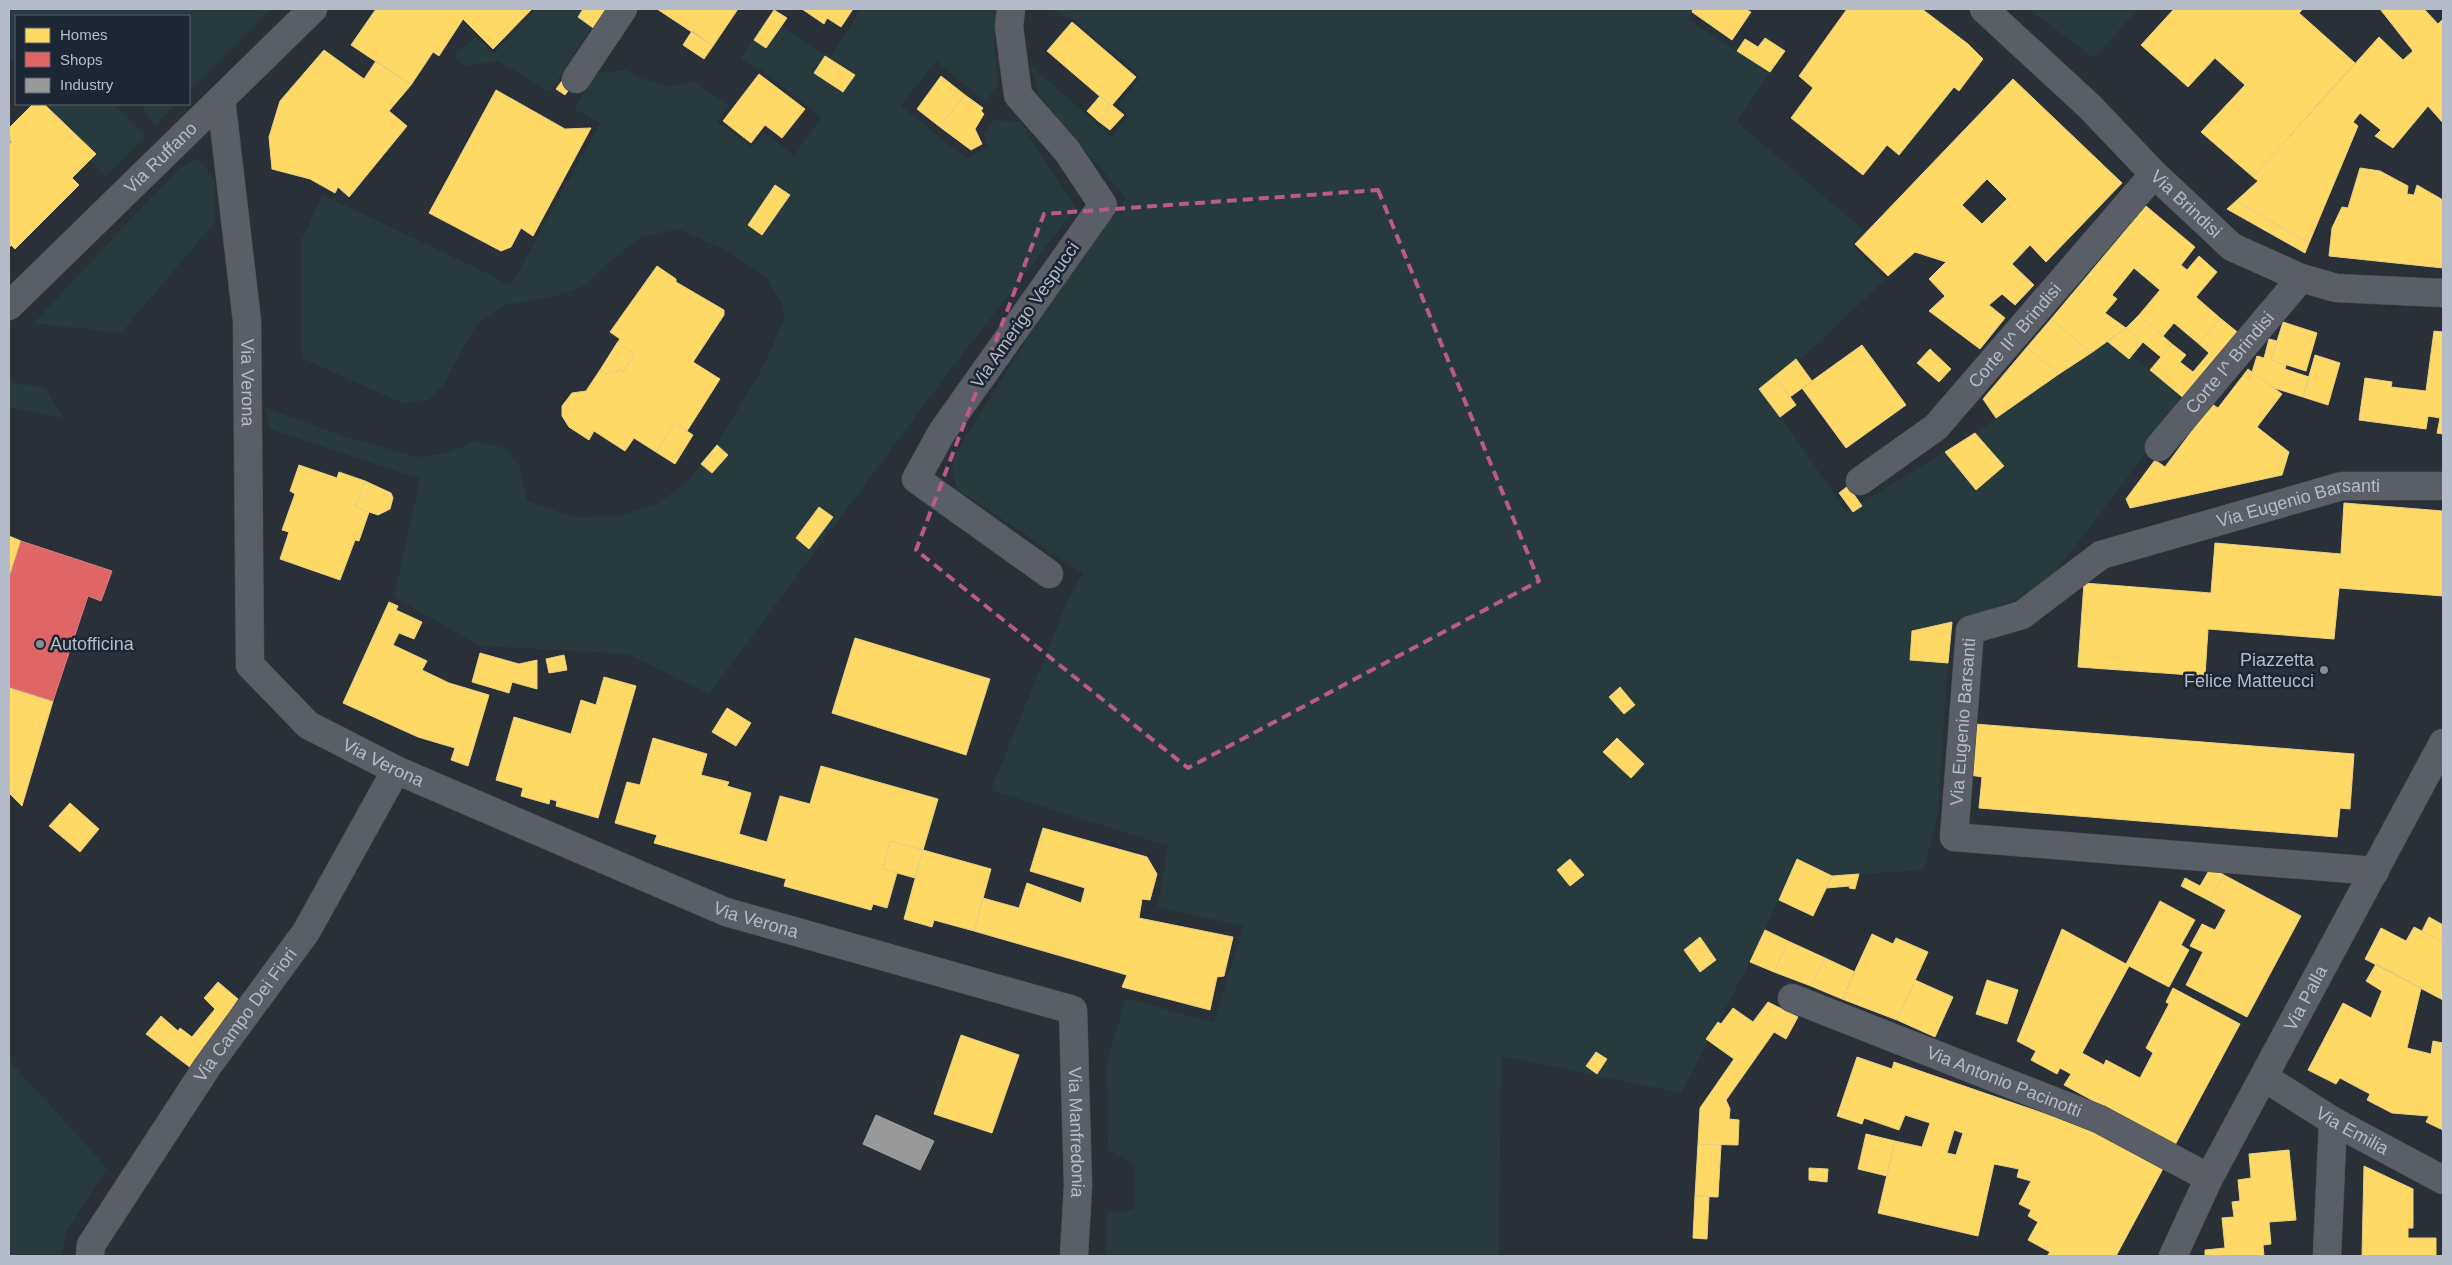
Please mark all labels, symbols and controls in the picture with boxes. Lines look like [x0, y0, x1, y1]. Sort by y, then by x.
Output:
legend [15, 15, 190, 105]
text: Homes [60, 26, 108, 43]
text: Shops [60, 51, 103, 68]
text: Industry [60, 76, 114, 93]
street label: Via Ruffano [120, 118, 201, 198]
street label: Via Brindisi [2147, 166, 2226, 242]
street label: Via Amerigo Vespucci [967, 238, 1083, 392]
street label: Corte II^ Brindisi [1964, 279, 2065, 392]
street label: Corte I^ Brindisi [2181, 308, 2278, 418]
street label: Via Verona [237, 338, 258, 427]
street label: Via Eugenio Barsanti [2214, 476, 2380, 531]
place label: Autofficina [50, 634, 135, 654]
street label: Via Eugenio Barsanti [1946, 637, 1979, 806]
marker: Autofficina [34, 638, 46, 650]
place label: Piazzetta Felice Matteucci [2184, 650, 2315, 691]
marker: Piazzetta Felice Matteucci [2318, 664, 2330, 676]
street label: Via Verona [339, 734, 428, 791]
street label: Via Verona [710, 898, 802, 942]
street label: Via Campo Dei Fiori [190, 944, 301, 1086]
street label: Via Palla [2280, 961, 2332, 1034]
street label: Via Antonio Pacinotti [1924, 1042, 2085, 1121]
street label: Via Manfredonia [1065, 1067, 1088, 1199]
street label: Via Emilia [2312, 1103, 2393, 1159]

